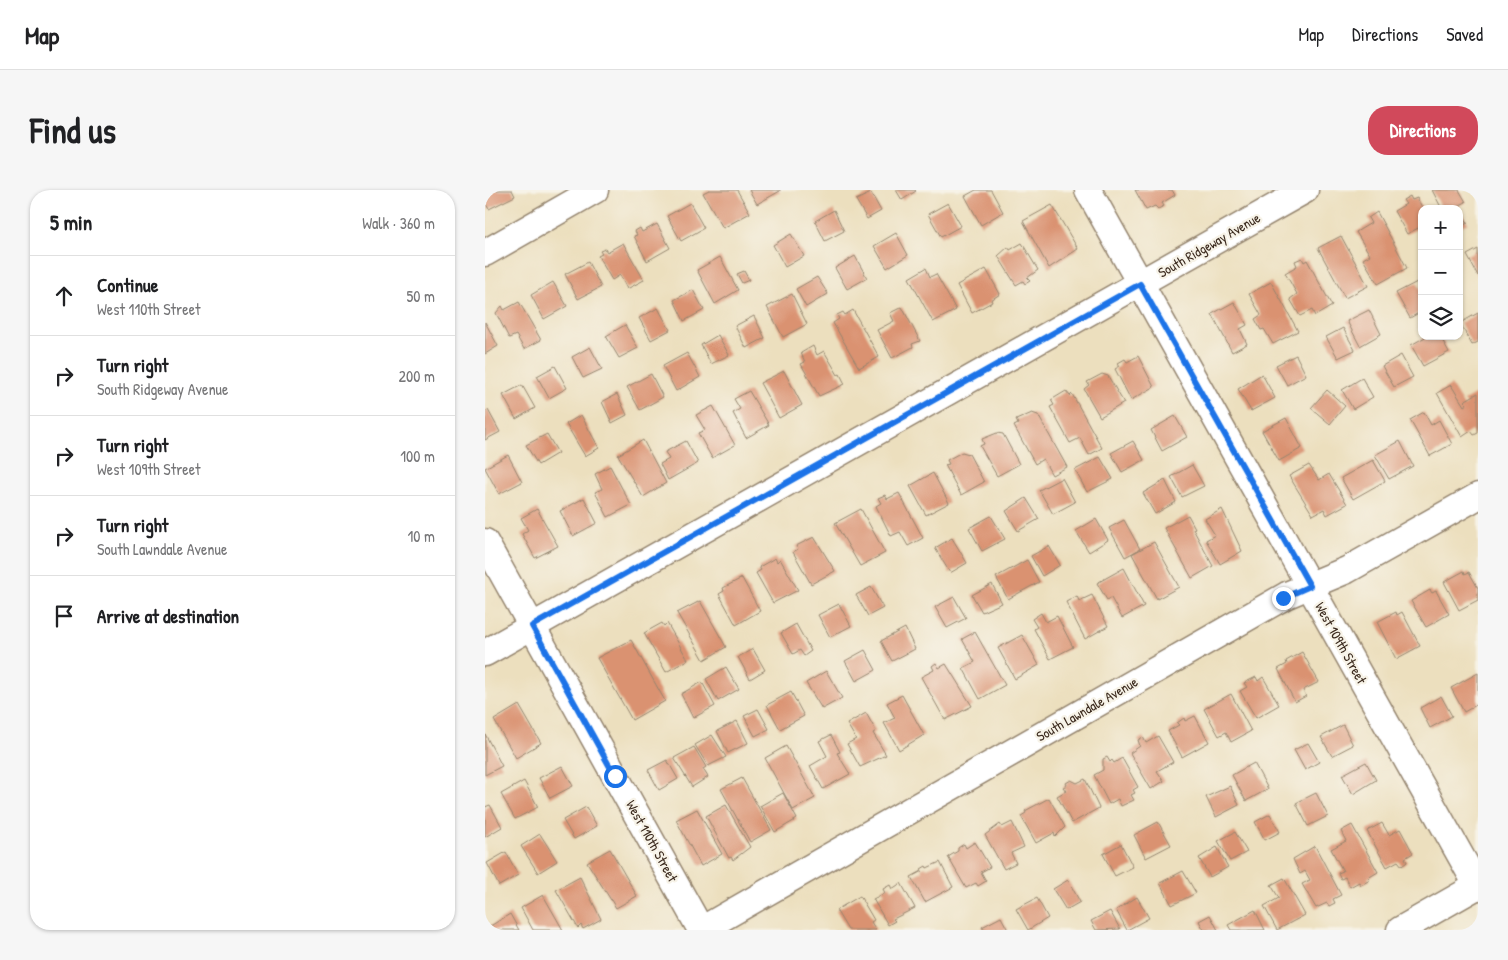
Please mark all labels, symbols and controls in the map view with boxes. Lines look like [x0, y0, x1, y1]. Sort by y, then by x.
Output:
text: Map [25, 19, 59, 51]
text: Map [1299, 22, 1324, 47]
text: Directions [1352, 22, 1418, 47]
text: Saved [1446, 22, 1483, 47]
button: Directions [1368, 106, 1478, 155]
text: Find us [30, 107, 116, 154]
map controls [1418, 205, 1463, 340]
button: + [1418, 205, 1463, 250]
street label: South Ridgeway Avenue [1154, 207, 1264, 282]
text: 5 min [50, 208, 92, 237]
text: Walk · 360 m [362, 212, 435, 234]
button: − [1418, 250, 1463, 295]
text: Continue [97, 272, 158, 298]
icon: ahead [50, 282, 78, 310]
text: 50 m [407, 285, 435, 307]
button: layers [1418, 295, 1463, 340]
text: West 110th Street [97, 298, 201, 320]
text: Turn right [97, 352, 168, 378]
icon: right [50, 362, 78, 390]
text: 200 m [399, 365, 435, 387]
text: South Ridgeway Avenue [97, 378, 228, 400]
text: Turn right [97, 432, 168, 458]
icon: right [50, 442, 78, 470]
text: 100 m [400, 445, 435, 467]
text: West 109th Street [97, 458, 201, 480]
text: Turn right [97, 512, 168, 538]
icon: right [50, 522, 78, 550]
text: 10 m [407, 525, 435, 547]
text: South Lawndale Avenue [97, 538, 227, 560]
route end [1272, 587, 1295, 610]
street label: West 109th Street [1311, 599, 1372, 687]
icon: arrive [50, 602, 78, 630]
text: Arrive at destination [97, 603, 239, 629]
street label: South Lawndale Avenue [1033, 672, 1141, 745]
route start [604, 765, 627, 788]
street label: West 110th Street [622, 797, 683, 885]

